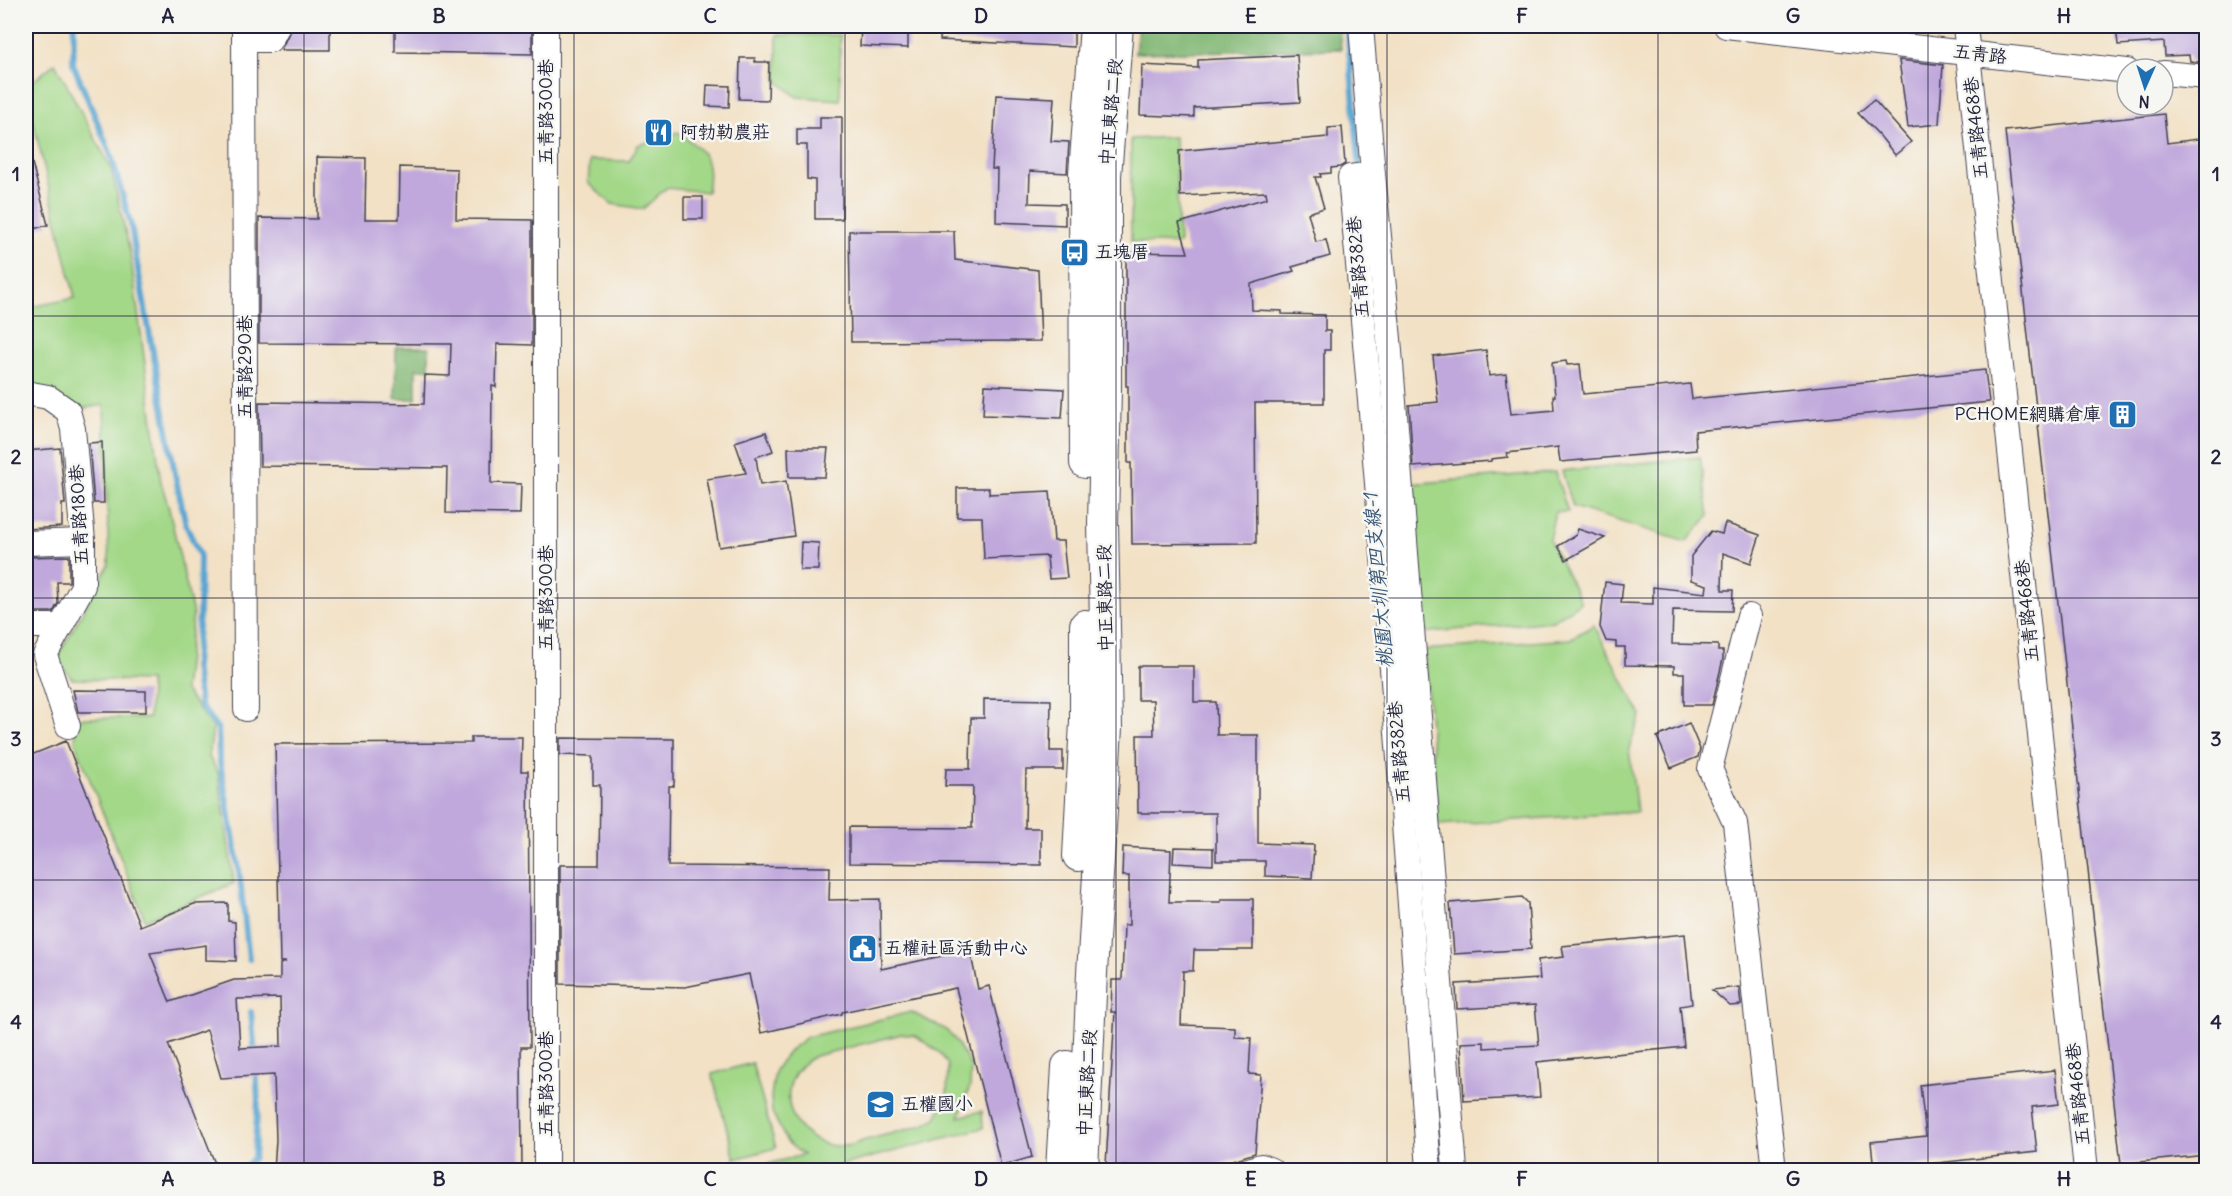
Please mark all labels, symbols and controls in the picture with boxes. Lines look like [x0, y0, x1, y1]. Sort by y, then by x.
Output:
text: A [162, 3, 175, 28]
text: B [432, 3, 446, 28]
text: C [703, 3, 717, 28]
text: D [974, 3, 988, 28]
text: E [1245, 3, 1257, 28]
text: F [1516, 3, 1528, 28]
text: G [1786, 3, 1800, 28]
text: H [2057, 3, 2071, 28]
street label: 五青路 [1952, 39, 2008, 68]
street label: 中正東路二段 [1094, 57, 1127, 167]
north arrow [2115, 57, 2175, 117]
street label: 五青路300巷 [534, 59, 557, 165]
street label: 五青路468巷 [1959, 76, 1992, 181]
text: N [2138, 92, 2150, 112]
restaurant icon: 阿勃勒農莊 [643, 116, 675, 148]
place label: 阿勃勒農莊 [680, 120, 770, 143]
text: 1 [12, 161, 20, 186]
text: 1 [2212, 161, 2220, 186]
street label: 五青路382巷 [1342, 215, 1373, 319]
bus stop icon: 五塊厝 [1058, 236, 1090, 268]
place label: 五塊厝 [1095, 240, 1149, 263]
street label: 五青路290巷 [233, 315, 256, 419]
building icon: PCHOME網購倉庫 [2106, 398, 2138, 430]
place label: PCHOME網購倉庫 [1954, 402, 2101, 425]
text: 2 [11, 444, 22, 469]
text: 2 [2211, 444, 2222, 469]
street label: 五青路180巷 [64, 464, 93, 566]
water label: 桃園大圳第四支線-1 [1357, 490, 1398, 670]
street label: 中正東路二段 [1092, 544, 1117, 652]
street label: 五青路300巷 [534, 545, 557, 651]
street label: 五青路468巷 [2010, 559, 2043, 664]
street label: 五青路382巷 [1383, 700, 1414, 804]
text: 3 [10, 726, 22, 751]
text: 3 [2210, 726, 2222, 751]
public building icon: 五權社區活動中心 [847, 932, 879, 964]
place label: 五權社區活動中心 [884, 936, 1028, 959]
text: 4 [10, 1009, 22, 1034]
text: 4 [2210, 1009, 2222, 1034]
street label: 中正東路二段 [1072, 1028, 1101, 1138]
street label: 五青路300巷 [534, 1031, 557, 1137]
street label: 五青路468巷 [2061, 1042, 2094, 1147]
school or university icon: 五權國小 [864, 1088, 896, 1120]
place label: 五權國小 [901, 1092, 973, 1115]
text: A [162, 1166, 175, 1191]
text: B [432, 1166, 446, 1191]
text: C [703, 1166, 717, 1191]
text: D [974, 1166, 988, 1191]
text: E [1245, 1166, 1257, 1191]
text: F [1516, 1166, 1528, 1191]
text: G [1786, 1166, 1800, 1191]
text: H [2057, 1166, 2071, 1191]

